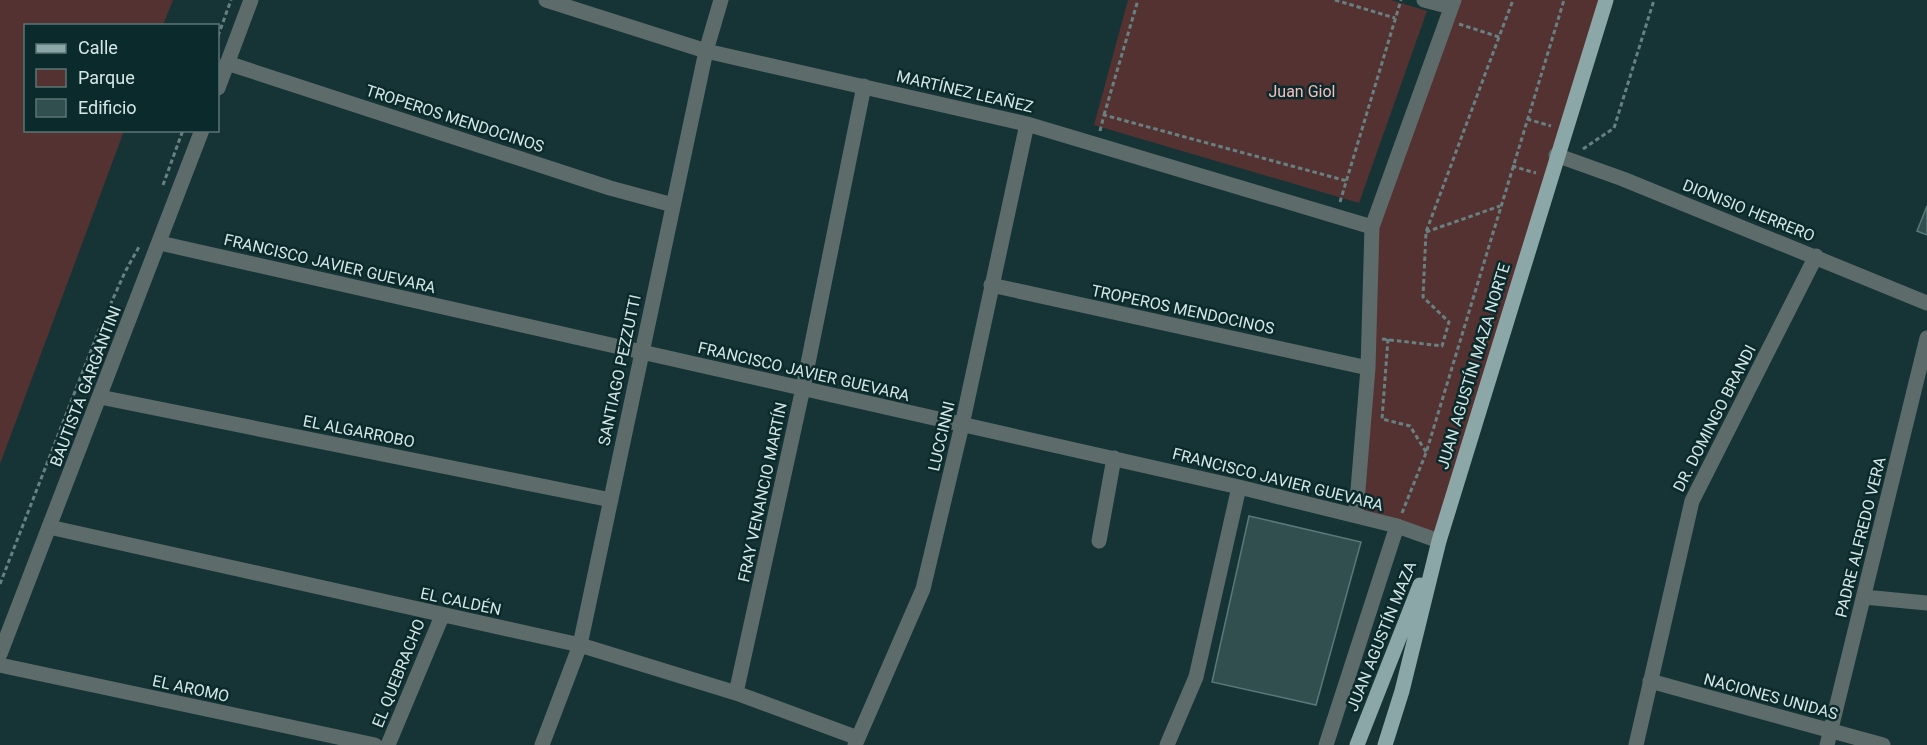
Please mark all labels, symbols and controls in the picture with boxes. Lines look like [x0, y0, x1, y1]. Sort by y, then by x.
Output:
legend [24, 24, 219, 132]
text: Calle [78, 37, 118, 58]
street label: MARTÍNEZ LEAÑEZ [895, 66, 1035, 116]
text: Parque [78, 67, 135, 88]
street label: TROPEROS MENDOCINOS [363, 81, 547, 156]
park label: Juan Giol [1269, 82, 1335, 101]
text: Edificio [78, 97, 137, 118]
street label: DIONISIO HERRERO [1680, 175, 1818, 246]
street label: FRANCISCO JAVIER GUEVARA [222, 230, 438, 297]
street label: JUAN AGUSTÍN MAZA NORTE [1433, 261, 1514, 471]
street label: TROPEROS MENDOCINOS [1090, 281, 1276, 338]
street label: SANTIAGO PEZZUTTI [594, 293, 645, 447]
street label: BAUTISTA GARGANTINI [46, 303, 125, 469]
street label: FRANCISCO JAVIER GUEVARA [696, 338, 912, 405]
street label: DR. DOMINGO BRANDI [1669, 342, 1760, 495]
street label: LUCCINNI [924, 399, 959, 473]
street label: FRAY VENANCIO MARTÍN [734, 400, 791, 584]
street label: EL ALGARROBO [301, 411, 416, 452]
street label: FRANCISCO JAVIER GUEVARA [1170, 444, 1386, 515]
street label: PADRE ALFREDO VERA [1831, 454, 1890, 619]
street label: JUAN AGUSTÍN MAZA [1343, 558, 1420, 714]
street label: EL CALDÉN [419, 584, 503, 619]
street label: EL QUEBRACHO [368, 616, 429, 730]
street label: NACIONES UNIDAS [1702, 669, 1840, 724]
street label: EL AROMO [151, 671, 231, 706]

